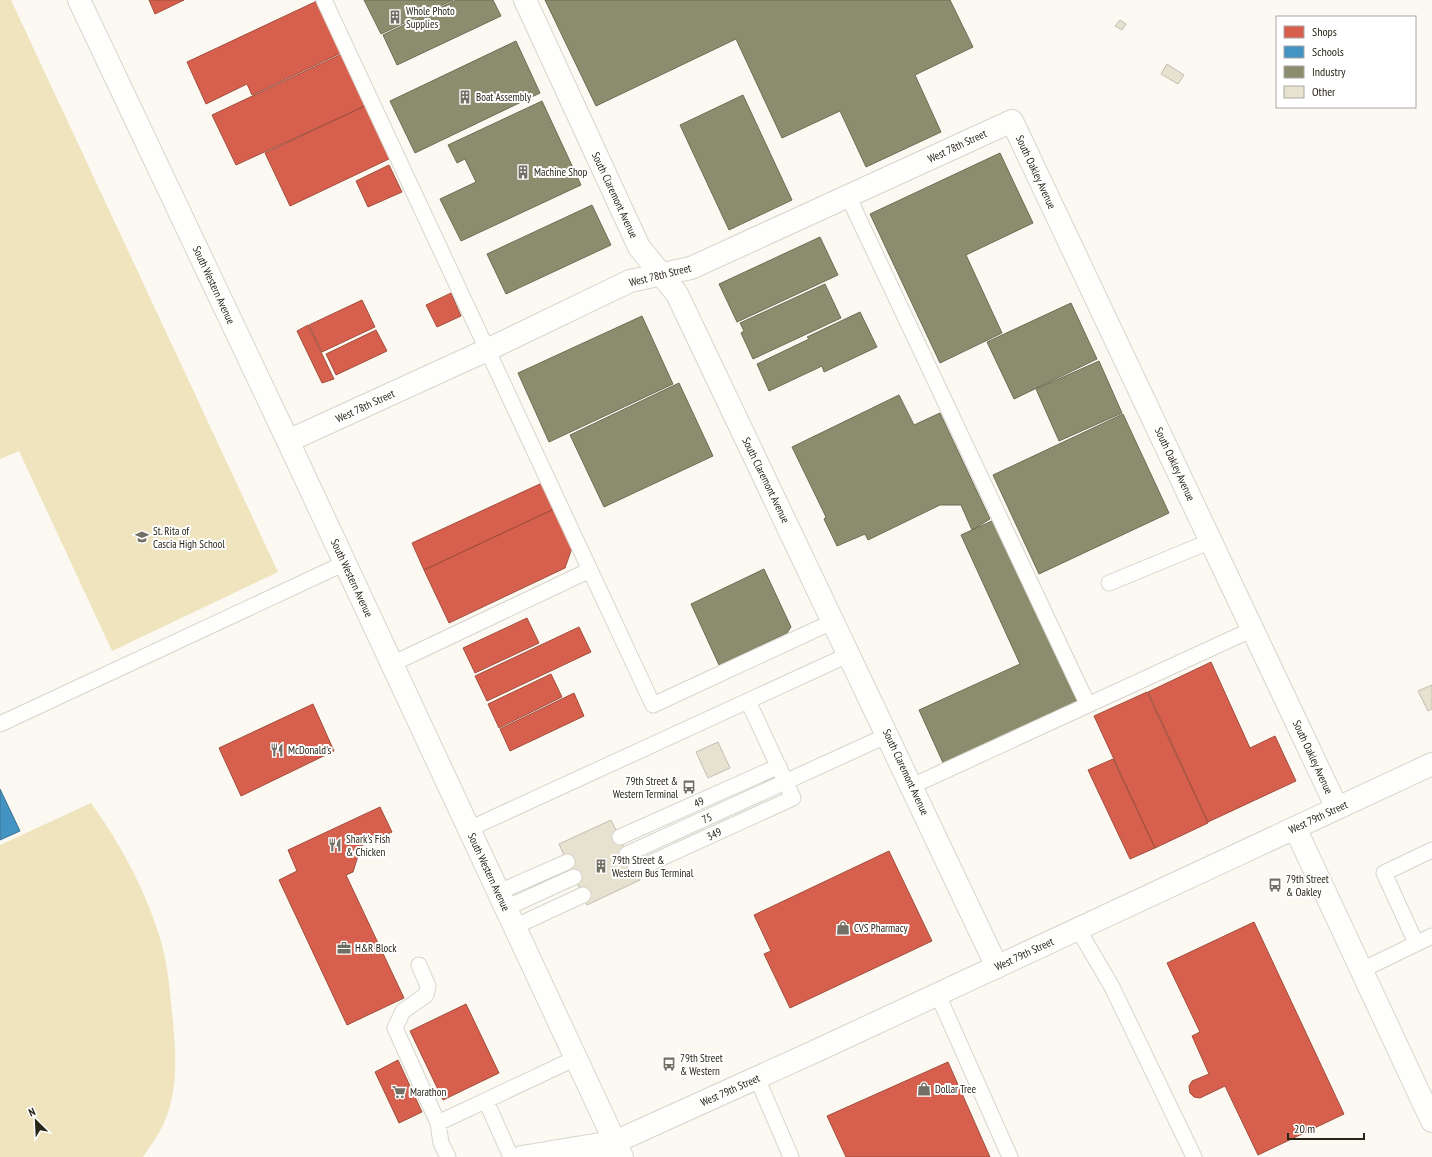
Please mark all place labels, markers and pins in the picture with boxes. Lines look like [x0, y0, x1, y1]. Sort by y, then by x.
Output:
place label: Whole Photo Supplies [406, 4, 455, 31]
building icon: Whole Photo Supplies [387, 9, 403, 25]
building icon: Boat Assembly [457, 89, 473, 105]
place label: Boat Assembly [476, 90, 532, 104]
building icon: Machine Shop [515, 164, 531, 180]
place label: Machine Shop [534, 165, 588, 179]
place label: St. Rita of Cascia High School [153, 524, 225, 551]
school or university icon: St. Rita of Cascia High School [134, 529, 150, 545]
restaurant icon: McDonald's [269, 742, 285, 758]
place label: McDonald's [288, 743, 331, 757]
place label: 79th Street & Western Terminal [613, 774, 678, 801]
bus stop icon: 79th Street & Western Terminal [681, 779, 697, 795]
place label: Shark's Fish & Chicken [346, 832, 390, 859]
restaurant icon: Shark's Fish & Chicken [327, 837, 343, 853]
place label: 79th Street & Western Bus Terminal [612, 853, 694, 880]
building icon: 79th Street & Western Bus Terminal [593, 858, 609, 874]
place label: 79th Street & Oakley [1286, 872, 1329, 899]
bus stop icon: 79th Street & Oakley [1267, 877, 1283, 893]
shop icon: CVS Pharmacy [835, 920, 851, 936]
place label: CVS Pharmacy [854, 921, 908, 935]
office icon: H&R Block [336, 940, 352, 956]
place label: H&R Block [355, 941, 397, 955]
place label: 79th Street & Western [680, 1051, 723, 1078]
bus stop icon: 79th Street & Western [661, 1056, 677, 1072]
shop icon: Dollar Tree [916, 1081, 932, 1097]
place label: Dollar Tree [935, 1082, 977, 1096]
supermarket icon: Marathon [391, 1084, 407, 1100]
place label: Marathon [410, 1085, 446, 1099]

